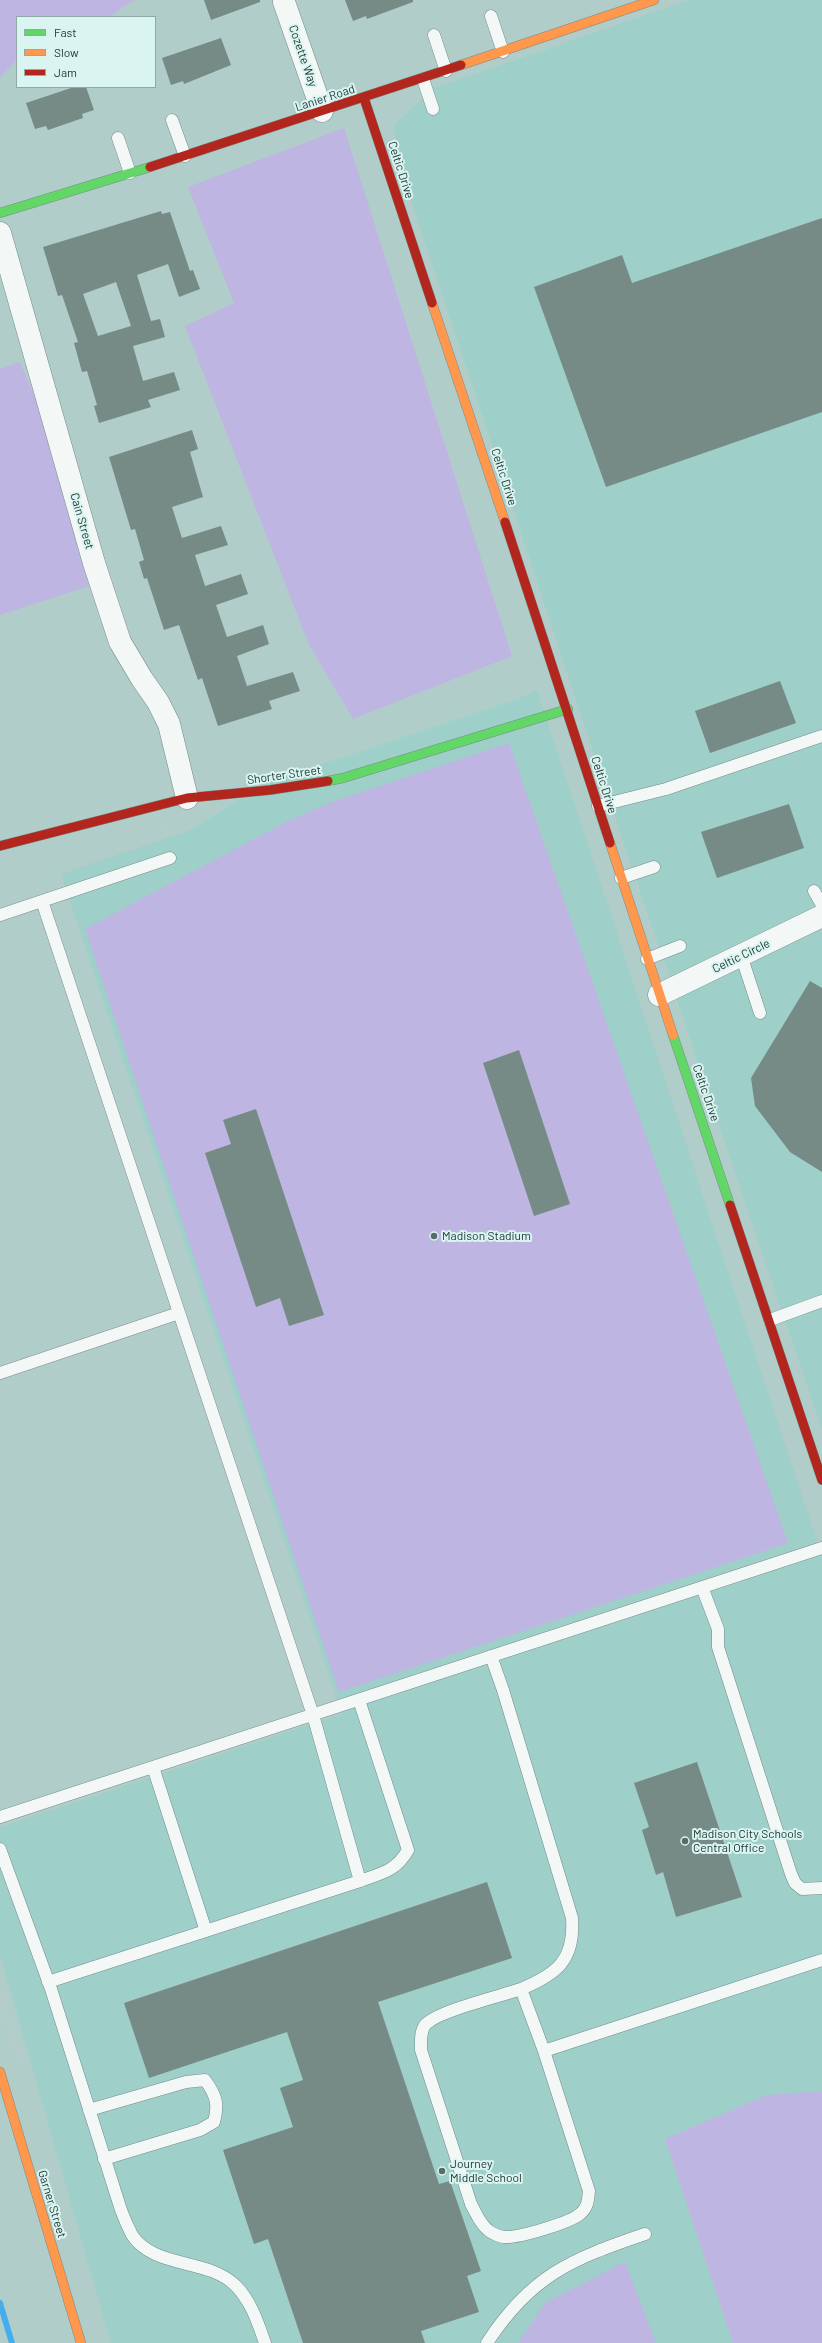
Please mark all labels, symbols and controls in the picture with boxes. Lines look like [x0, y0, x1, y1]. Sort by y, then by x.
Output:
legend [16, 16, 156, 88]
street label: Cozette Way [286, 23, 320, 89]
text: Fast [54, 25, 77, 39]
text: Slow [54, 45, 79, 59]
text: Jam [54, 65, 77, 79]
street label: Lanier Road [293, 82, 357, 114]
street label: Celtic Drive [385, 140, 417, 200]
street label: Celtic Drive [488, 447, 520, 507]
street label: Cain Street [67, 491, 97, 551]
street label: Celtic Drive [588, 755, 620, 815]
street label: Shorter Street [246, 763, 322, 787]
street label: Celtic Circle [710, 936, 772, 976]
street label: Celtic Drive [690, 1063, 722, 1123]
place label: Madison Stadium [442, 1229, 531, 1243]
marker: Madison Stadium [429, 1231, 439, 1241]
place label: Madison City Schools Central Office [693, 1827, 802, 1855]
marker: Madison City Schools Central Office [680, 1836, 690, 1846]
place label: Journey Middle School [450, 2157, 522, 2185]
marker: Journey Middle School [437, 2166, 447, 2176]
street label: Garner Street [35, 2168, 69, 2240]

